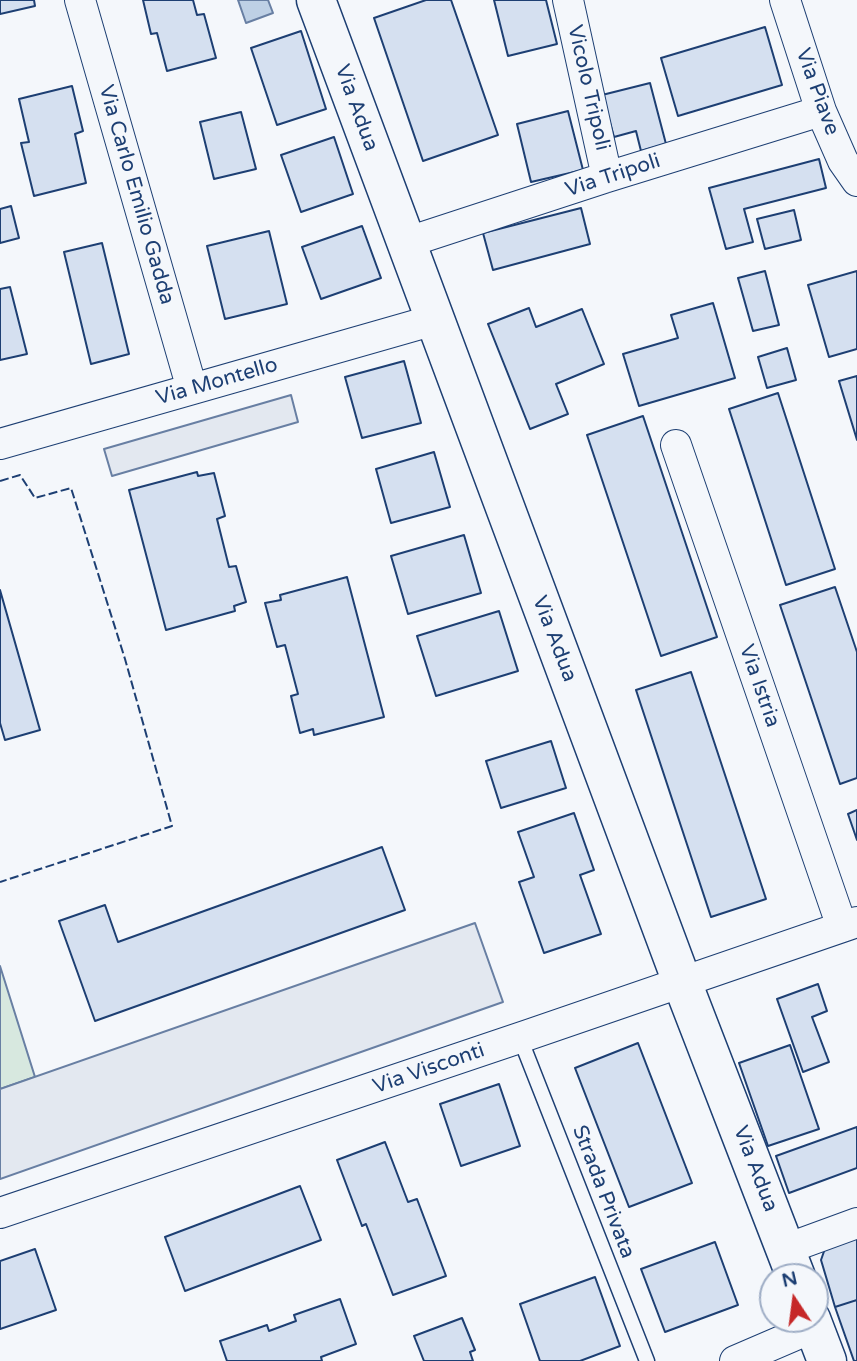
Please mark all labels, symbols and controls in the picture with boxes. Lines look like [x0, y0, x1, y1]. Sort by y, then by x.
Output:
street label: Vicolo Tripoli [561, 23, 615, 153]
street label: Via Piave [790, 45, 844, 139]
street label: Via Adua [329, 61, 383, 155]
street label: Via Carlo Emilio Gadda [93, 82, 179, 308]
street label: Via Tripoli [562, 149, 664, 203]
street label: Via Montello [153, 353, 281, 411]
street label: Via Adua [526, 592, 582, 686]
street label: Via Istria [733, 641, 785, 731]
street label: Via Visconti [370, 1038, 488, 1100]
street label: Strada Privata [566, 1122, 640, 1262]
street label: Via Adua [727, 1122, 783, 1216]
north arrow [759, 1263, 829, 1333]
text: N [780, 1267, 800, 1292]

